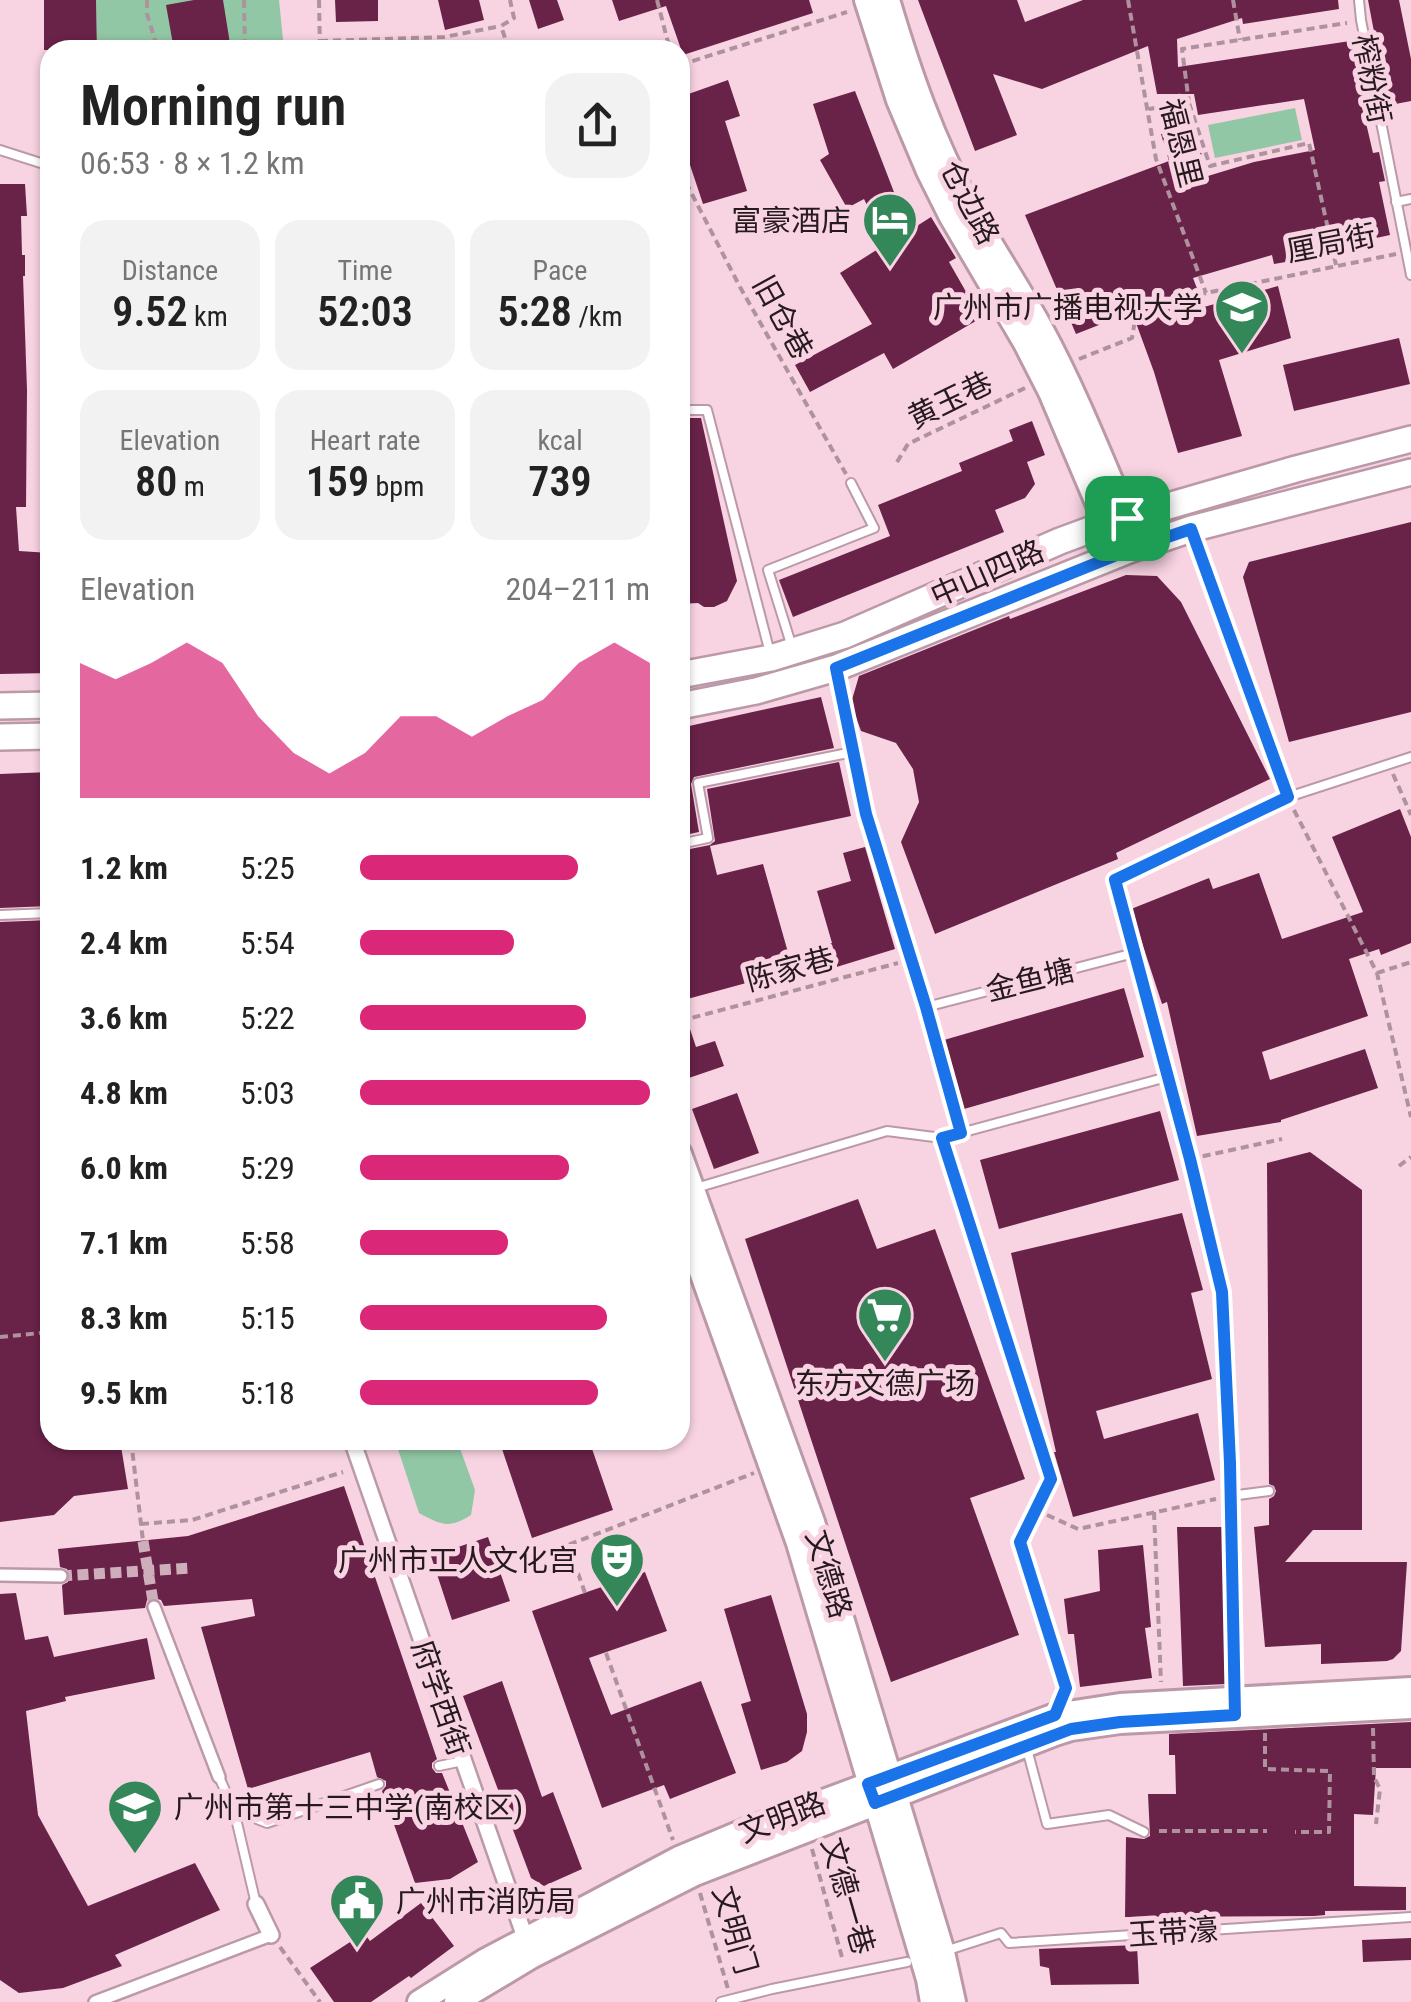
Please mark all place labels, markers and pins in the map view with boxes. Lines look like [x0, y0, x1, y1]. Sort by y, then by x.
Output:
hotel icon: 富豪酒店 [860, 190, 920, 269]
place label: 富豪酒店 [731, 203, 851, 238]
school or university icon: 广州市广播电视大学 [1212, 277, 1272, 356]
place label: 广州市广播电视大学 [933, 290, 1203, 325]
pin [1085, 476, 1170, 561]
supermarket icon: 东方文德广场 [855, 1285, 915, 1364]
place label: 东方文德广场 [795, 1366, 975, 1401]
theatre icon: 广州市工人文化宫 [587, 1530, 647, 1609]
place label: 广州市工人文化宫 [338, 1543, 578, 1578]
school or university icon: 广州市第十三中学(南校区) [105, 1777, 165, 1856]
place label: 广州市第十三中学(南校区) [174, 1790, 523, 1825]
public building icon: 广州市消防局 [327, 1871, 387, 1950]
place label: 广州市消防局 [396, 1884, 576, 1919]

